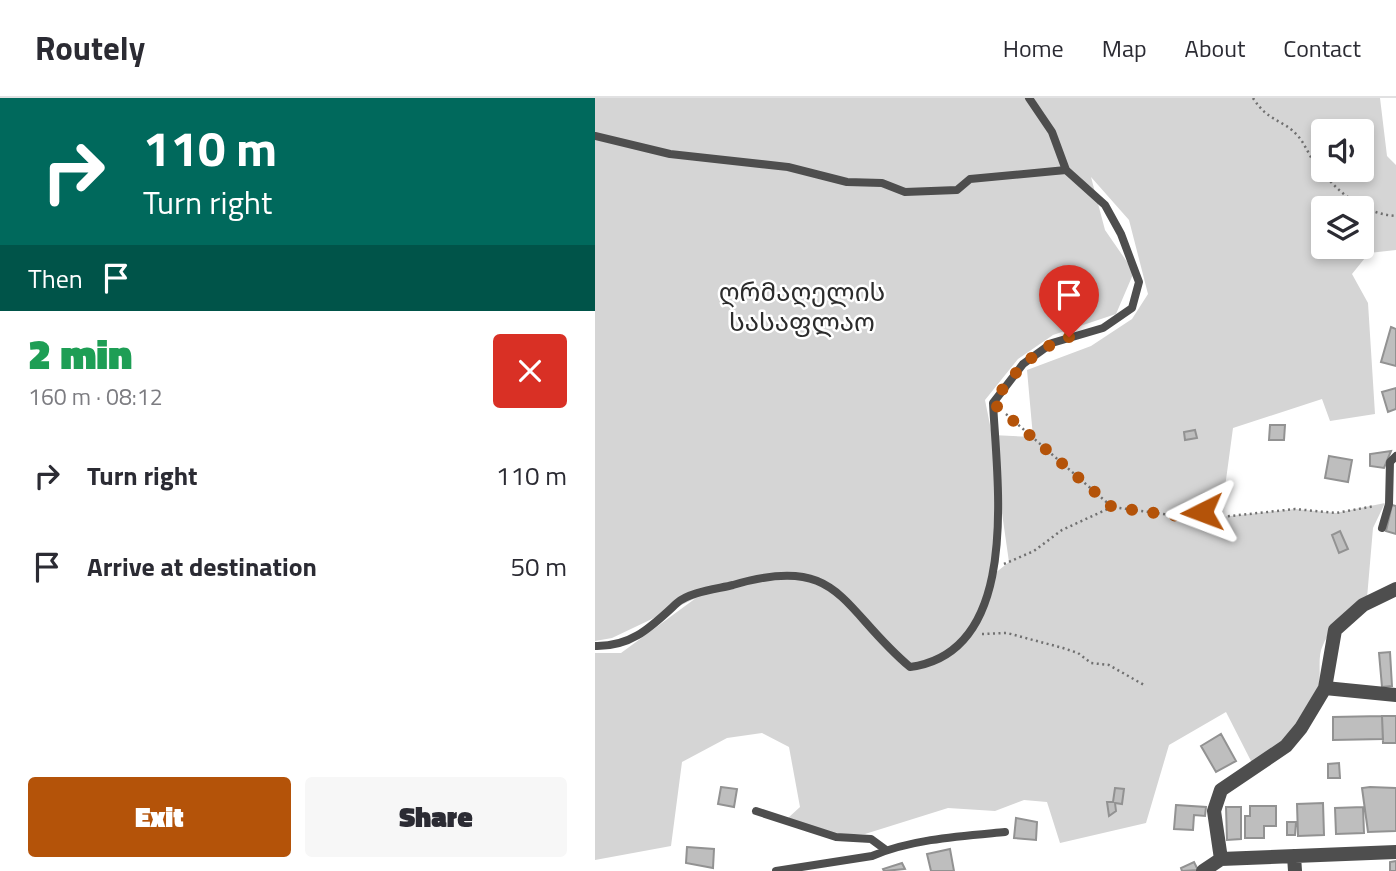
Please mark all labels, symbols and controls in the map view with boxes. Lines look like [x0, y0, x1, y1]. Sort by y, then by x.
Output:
text: Routely [35, 23, 145, 73]
text: Home [1003, 30, 1064, 66]
text: Map [1102, 30, 1147, 66]
text: About [1185, 30, 1245, 66]
text: Contact [1283, 30, 1361, 66]
text: 110 m [143, 110, 277, 185]
map controls [1311, 119, 1374, 259]
button: sound [1311, 119, 1374, 182]
icon: right [28, 126, 119, 217]
text: Turn right [143, 178, 272, 226]
button: layers [1311, 196, 1374, 259]
text: Then [28, 259, 83, 298]
icon: arrive [97, 259, 135, 297]
pin [1039, 265, 1099, 337]
park label: ღრმაღელის სასაფლაო [719, 272, 885, 341]
icon: arrive [1050, 276, 1088, 314]
text: 2 min [28, 321, 132, 385]
button: close [493, 334, 567, 408]
text: 160 m · 08:12 [28, 379, 163, 414]
text: Turn right [87, 456, 198, 495]
text: 110 m [496, 456, 567, 495]
icon: right [28, 457, 66, 495]
position arrow [1165, 475, 1239, 549]
text: Arrive at destination [87, 547, 317, 586]
text: 50 m [510, 547, 567, 586]
icon: arrive [28, 548, 66, 586]
button: Exit [28, 777, 291, 857]
button: Share [305, 777, 567, 857]

